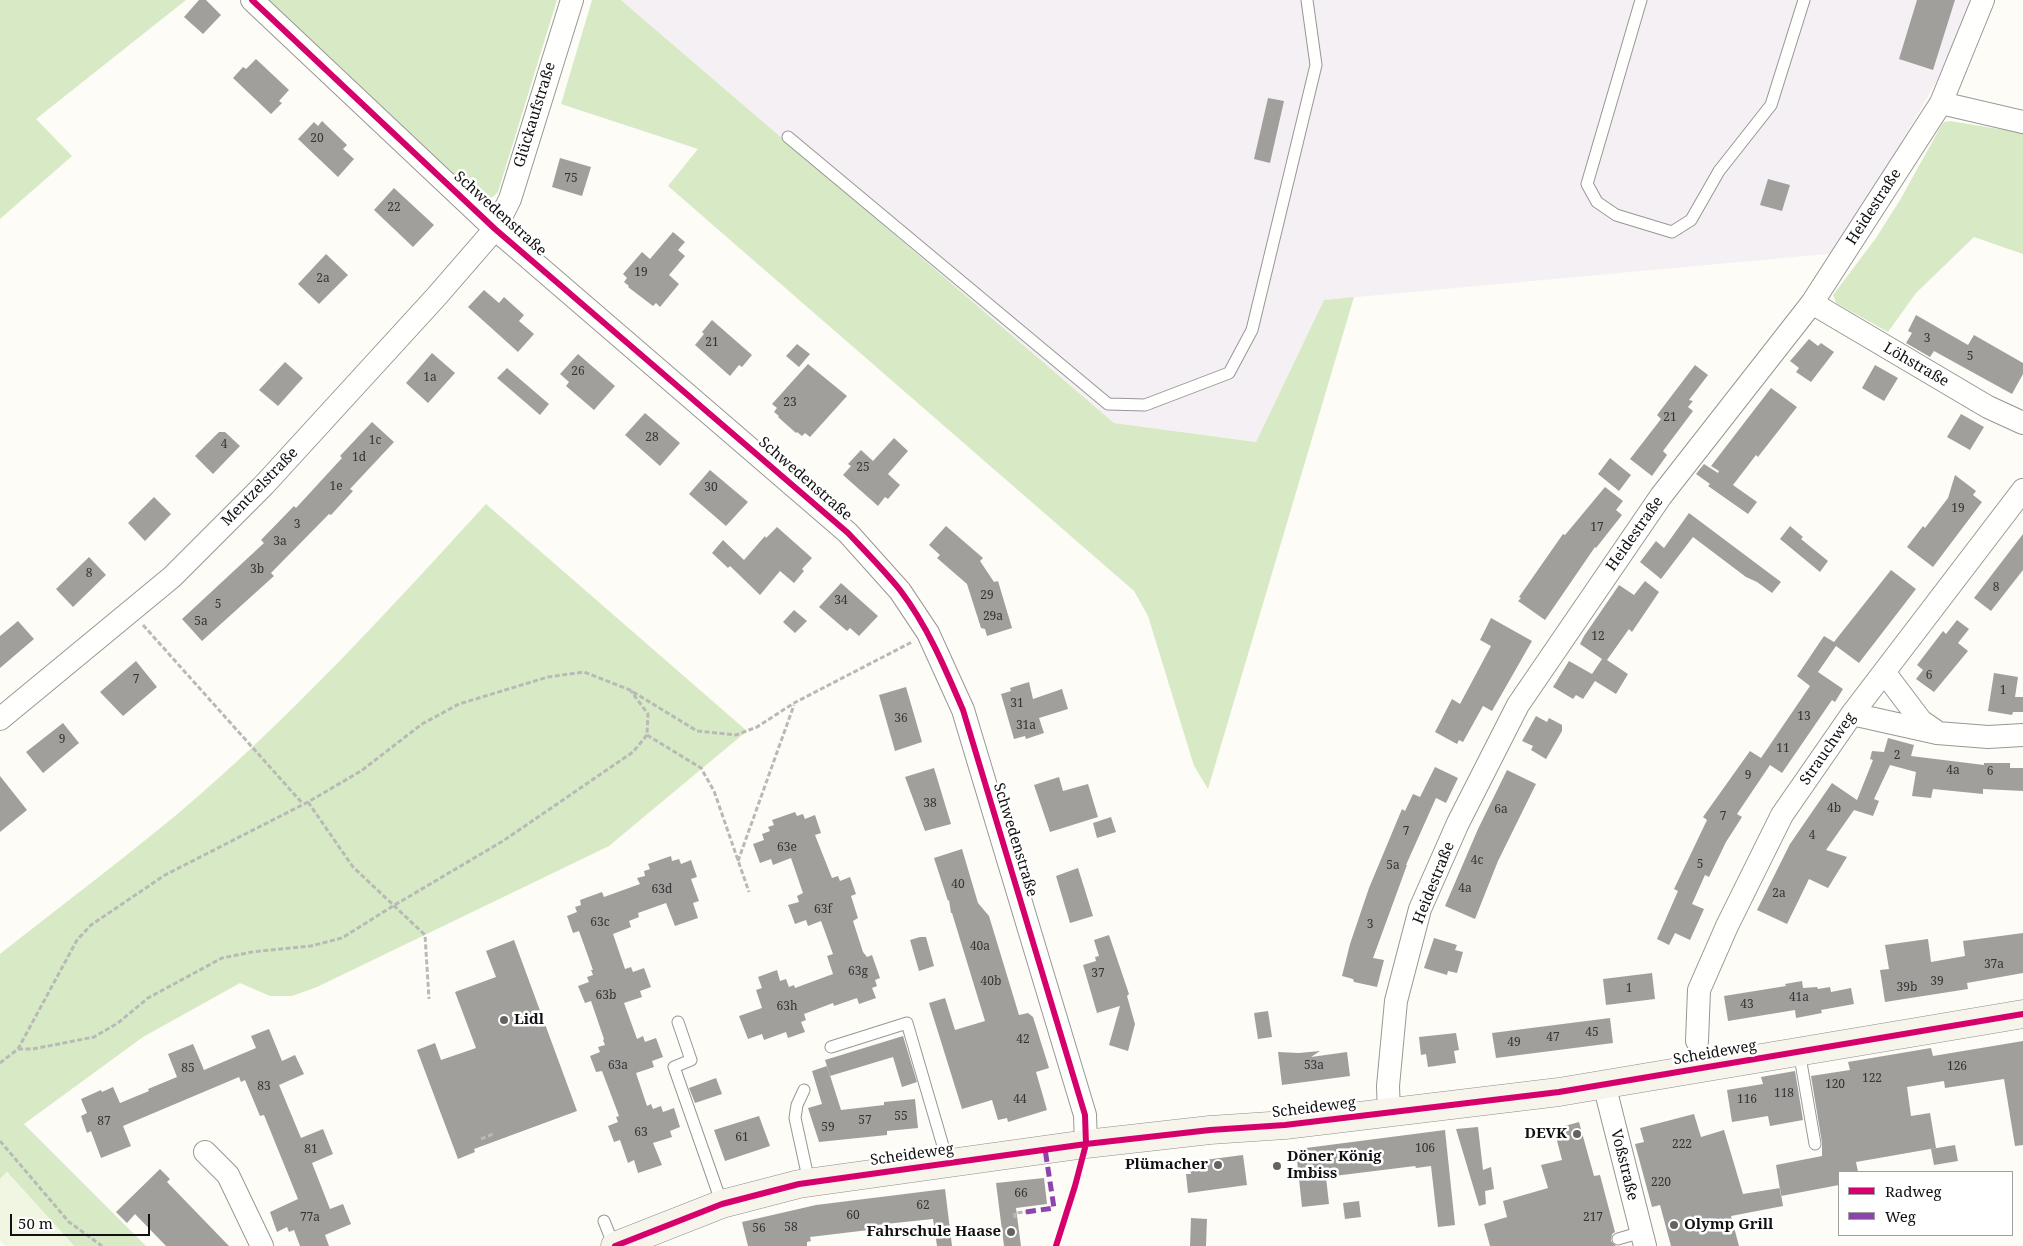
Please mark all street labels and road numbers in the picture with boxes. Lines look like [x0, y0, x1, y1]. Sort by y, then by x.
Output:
street label: Glückaufstraße [510, 60, 560, 170]
street label: Heidestraße [1843, 166, 1905, 248]
street label: Schwedenstraße [450, 168, 550, 260]
street label: Löhstraße [1880, 339, 1952, 391]
street label: Schwedenstraße [755, 434, 855, 524]
street label: Mentzelstraße [218, 444, 302, 530]
street label: Heidestraße [1603, 493, 1667, 575]
street label: Strauchweg [1797, 709, 1859, 789]
street label: Schwedenstraße [989, 781, 1041, 899]
street label: Heidestraße [1409, 839, 1459, 927]
street label: Scheideweg [1672, 1037, 1758, 1069]
street label: Scheideweg [1271, 1094, 1357, 1122]
street label: Voßstraße [1606, 1128, 1642, 1202]
street label: Scheideweg [869, 1140, 955, 1170]

